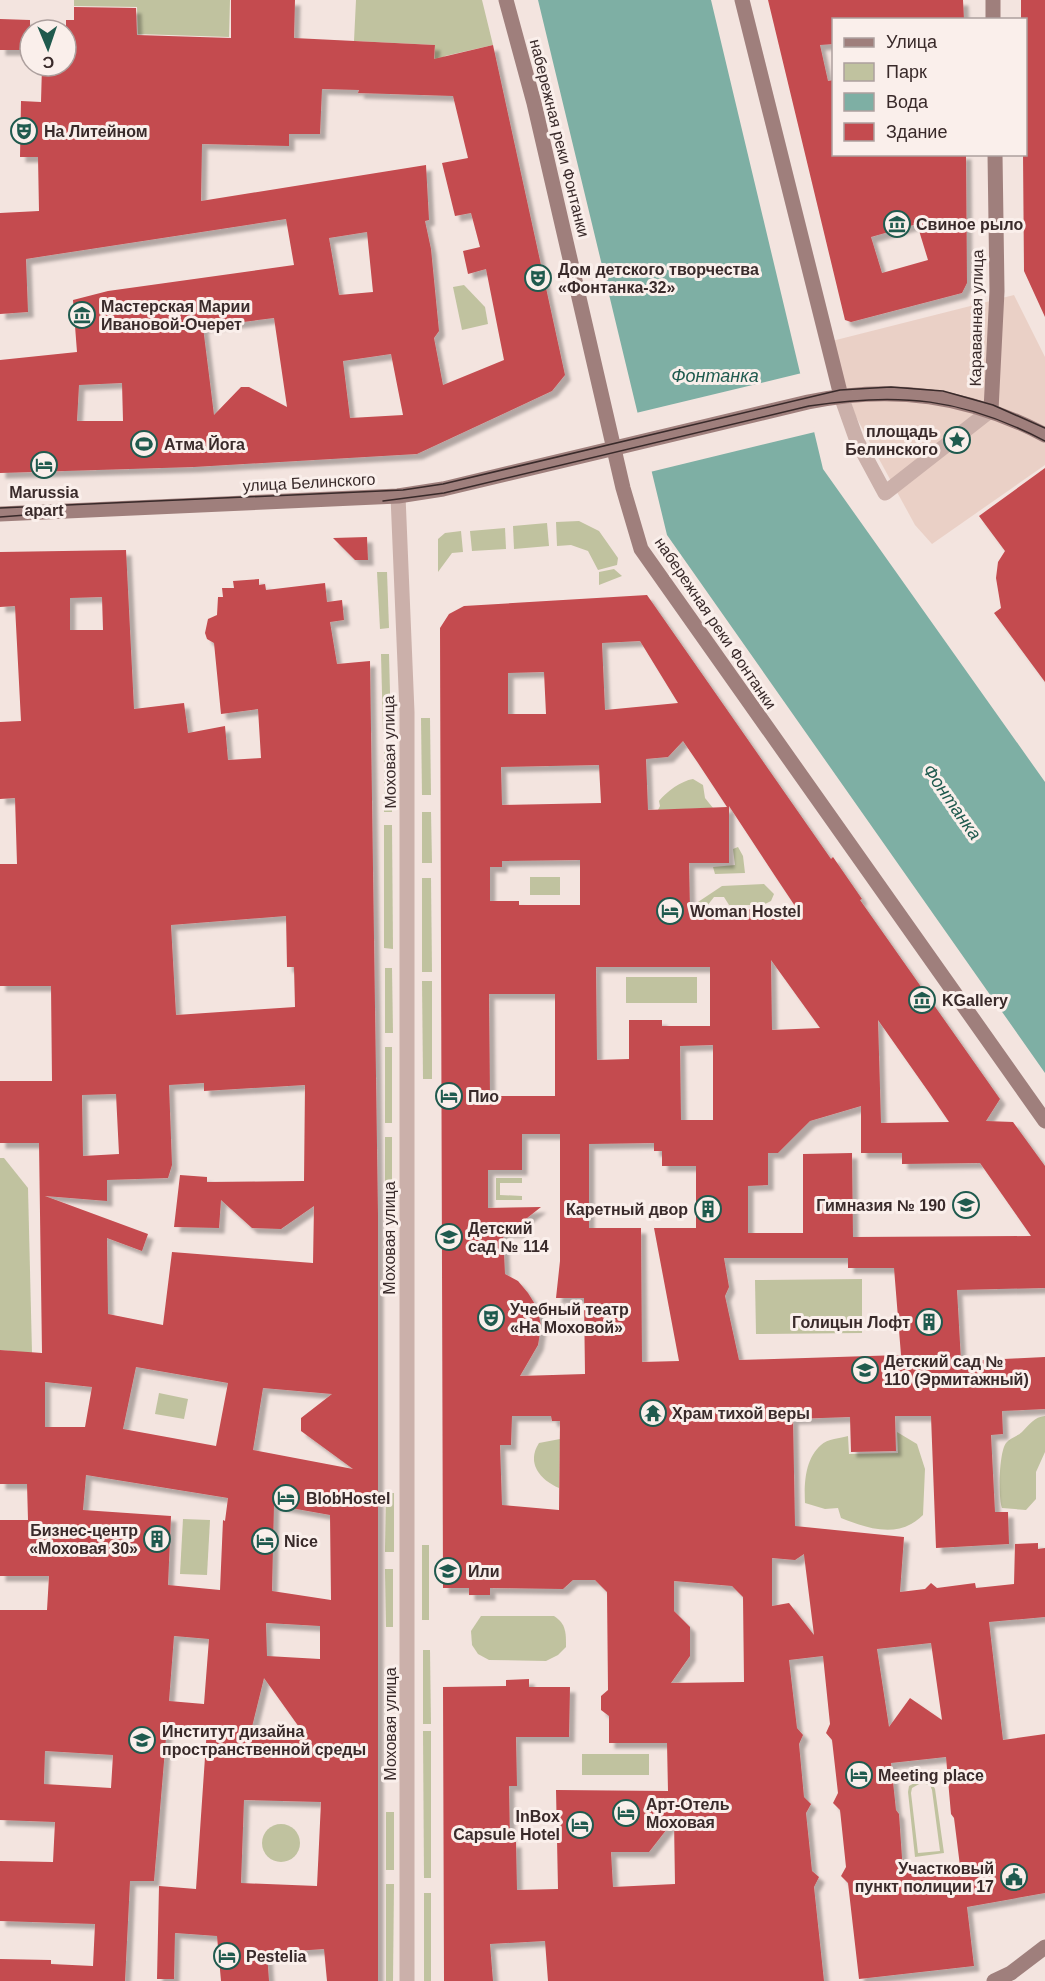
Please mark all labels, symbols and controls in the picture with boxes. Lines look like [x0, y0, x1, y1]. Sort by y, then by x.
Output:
north arrow [18, 18, 78, 78]
legend [832, 18, 1027, 156]
text: Улица [886, 32, 938, 52]
street label: набережная реки Фонтанки [527, 37, 592, 239]
text: С [42, 54, 55, 71]
text: Парк [886, 62, 927, 82]
text: Вода [886, 92, 929, 112]
theatre icon: На Литейном [9, 116, 39, 146]
text: Здание [886, 122, 947, 142]
place label: На Литейном [44, 123, 148, 140]
museum icon: Свиное рыло [882, 209, 912, 239]
place label: Свиное рыло [916, 216, 1023, 233]
street label: Караванная улица [967, 249, 986, 387]
place label: Дом детского творчества «Фонтанка-32» [558, 261, 759, 296]
theatre icon: Дом детского творчества «Фонтанка-32» [523, 263, 553, 293]
place label: Мастерская Марии Ивановой-Очерет [101, 298, 250, 333]
museum icon: Мастерская Марии Ивановой-Очерет [67, 300, 97, 330]
water label: Фонтанка [671, 366, 759, 386]
place label: площадь Белинского [845, 423, 938, 458]
place icon: площадь Белинского [942, 425, 972, 455]
sports icon: Атма Йога [129, 429, 159, 459]
place label: Атма Йога [164, 435, 245, 453]
hotel icon: Marussia apart [29, 450, 59, 480]
street label: улица Белинского [242, 471, 376, 494]
place label: Marussia apart [9, 484, 79, 519]
street label: набережная реки Фонтанки [652, 534, 780, 712]
street label: Моховая улица [380, 695, 399, 809]
water label: Фонтанка [919, 760, 985, 844]
hotel icon: Woman Hostel [655, 896, 685, 926]
place label: Woman Hostel [690, 903, 801, 920]
museum icon: KGallery [907, 985, 937, 1015]
place label: KGallery [942, 992, 1008, 1009]
hotel icon: Пио [434, 1081, 464, 1111]
place label: Пио [468, 1088, 499, 1105]
street label: Моховая улица [381, 1181, 398, 1295]
school or university icon: Гимназия № 190 [951, 1190, 981, 1220]
building icon: Каретный двор [693, 1194, 723, 1224]
place label: Гимназия № 190 [816, 1197, 946, 1214]
place label: Каретный двор [566, 1201, 688, 1218]
place label: Детский сад № 114 [468, 1220, 549, 1255]
school or university icon: Детский сад № 114 [434, 1222, 464, 1252]
place label: Учебный театр «На Моховой» [510, 1301, 629, 1336]
theatre icon: Учебный театр «На Моховой» [476, 1303, 506, 1333]
building icon: Голицын Лофт [914, 1307, 944, 1337]
place label: Голицын Лофт [792, 1314, 910, 1331]
place label: Детский сад № 110 (Эрмитажный) [884, 1353, 1029, 1388]
school or university icon: Детский сад № 110 (Эрмитажный) [850, 1355, 880, 1385]
temple icon: Храм тихой веры [638, 1398, 668, 1428]
place label: Храм тихой веры [672, 1405, 810, 1422]
hotel icon: BlobHostel [271, 1483, 301, 1513]
place label: BlobHostel [306, 1490, 390, 1507]
place label: Бизнес-центр «Моховая 30» [29, 1522, 138, 1557]
building icon: Бизнес-центр «Моховая 30» [142, 1524, 172, 1554]
hotel icon: Nice [250, 1526, 280, 1556]
place label: Nice [284, 1533, 318, 1550]
school or university icon: Или [433, 1556, 463, 1586]
place label: Или [468, 1563, 500, 1580]
street label: Моховая улица [382, 1667, 399, 1781]
place label: Институт дизайна пространственной среды [162, 1723, 366, 1758]
school or university icon: Институт дизайна пространственной среды [127, 1725, 157, 1755]
hotel icon: Meeting place [844, 1760, 874, 1790]
place label: Meeting place [878, 1767, 984, 1784]
place label: Арт-Отель Моховая [646, 1796, 730, 1831]
hotel icon: Арт-Отель Моховая [611, 1798, 641, 1828]
place label: InBox Capsule Hotel [453, 1808, 560, 1843]
hotel icon: InBox Capsule Hotel [565, 1810, 595, 1840]
place label: Участковый пункт полиции 17 [855, 1860, 994, 1895]
public building icon: Участковый пункт полиции 17 [999, 1862, 1029, 1892]
hotel icon: Pestelia [212, 1941, 242, 1971]
place label: Pestelia [246, 1948, 307, 1965]

